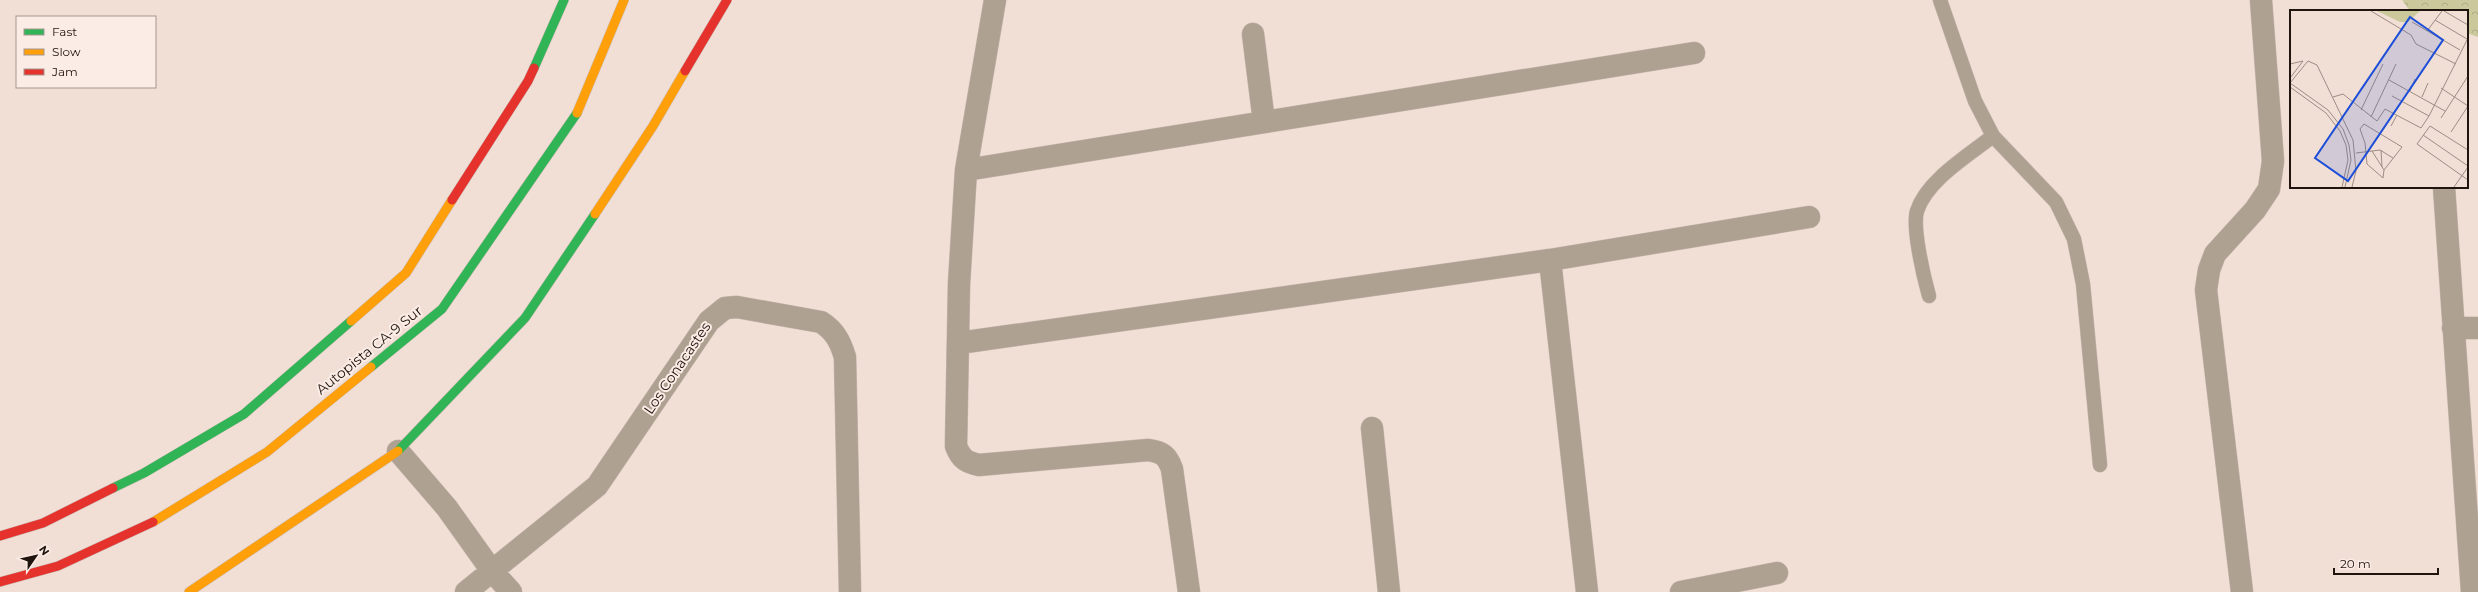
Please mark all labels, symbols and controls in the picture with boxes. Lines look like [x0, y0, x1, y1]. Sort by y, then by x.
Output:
inset map [2290, 10, 2468, 188]
legend [16, 16, 156, 88]
text: Fast [52, 24, 77, 39]
text: Slow [52, 44, 81, 59]
text: Jam [51, 64, 78, 79]
street label: Autopista CA-9 Sur [312, 301, 426, 398]
street label: Los Conacastes [640, 318, 715, 417]
north arrow [16, 536, 56, 576]
text: N [36, 543, 53, 558]
scale bar [2334, 550, 2438, 576]
text: 20 m [2340, 556, 2371, 571]

